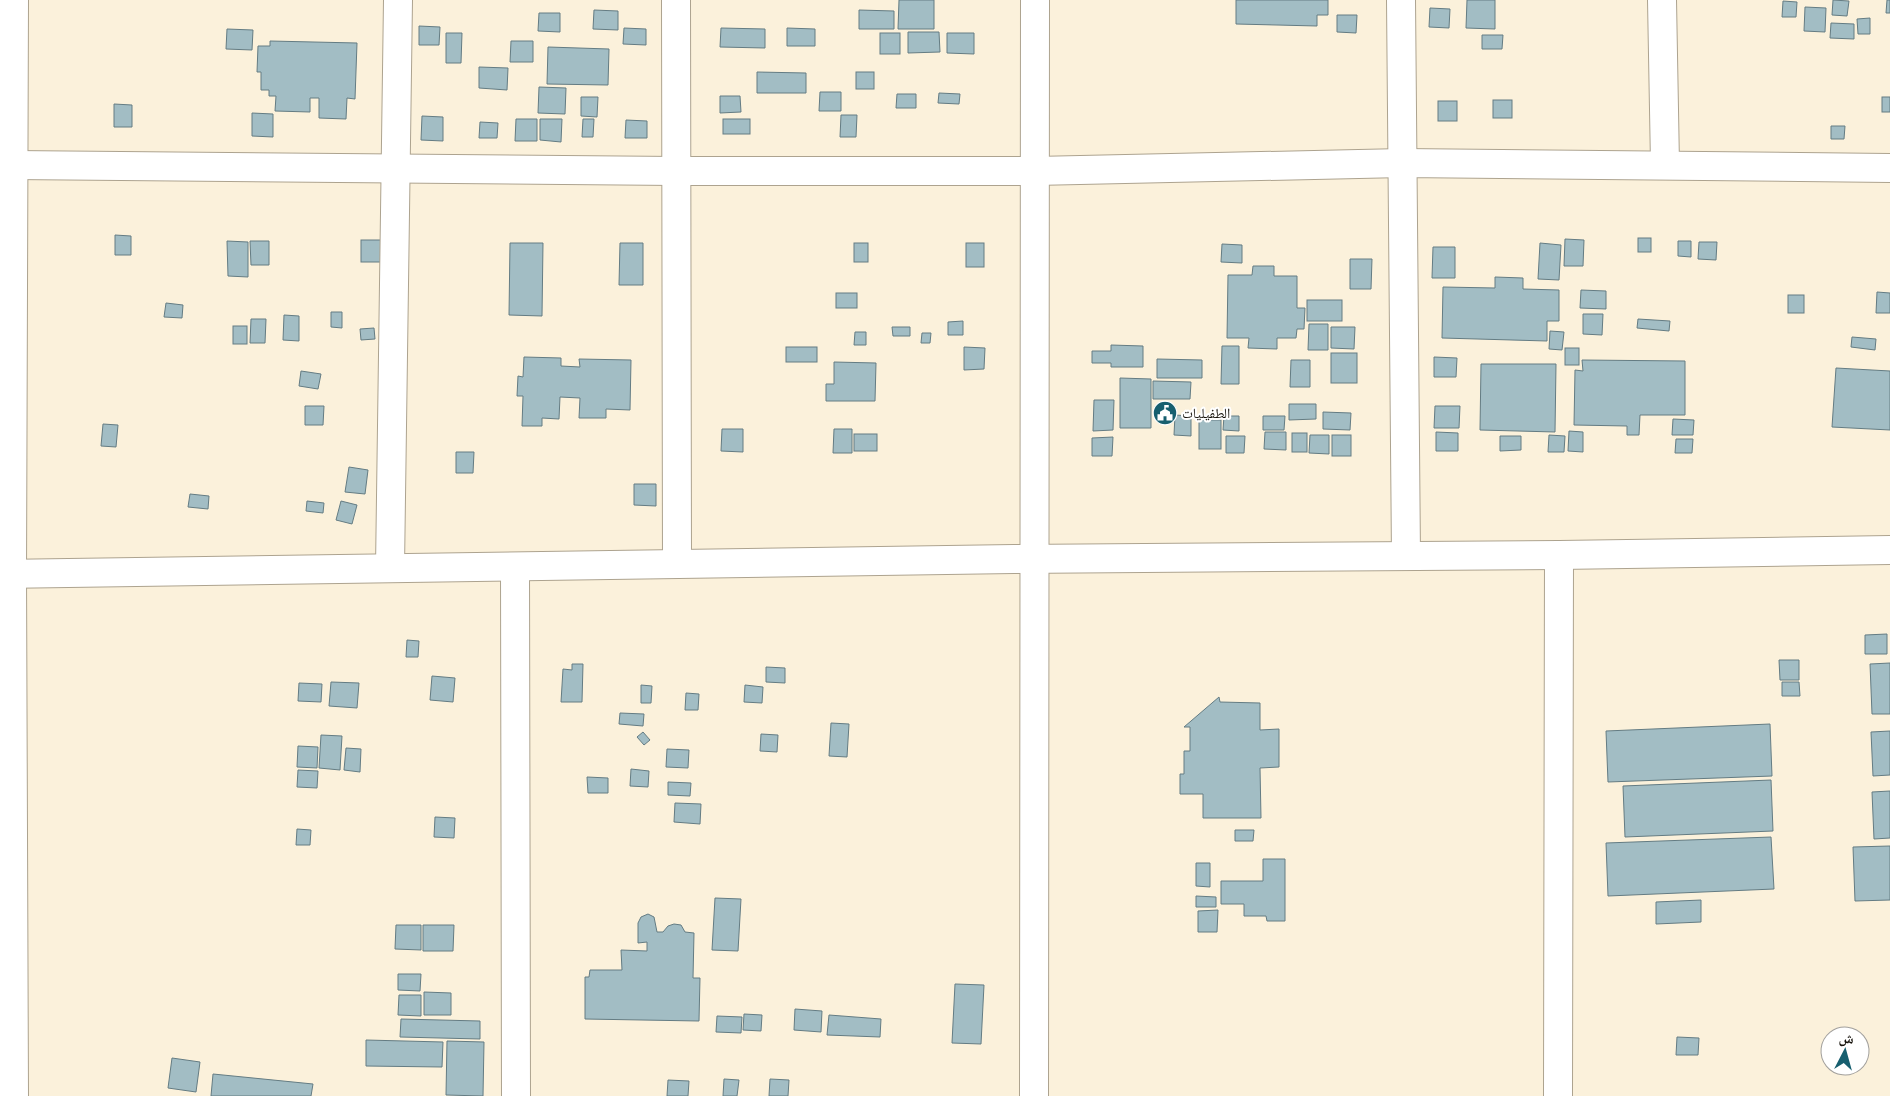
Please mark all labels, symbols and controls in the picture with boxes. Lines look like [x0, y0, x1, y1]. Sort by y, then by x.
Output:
public building icon: الطفيليات [1152, 400, 1178, 426]
place label: الطفيليات [1182, 404, 1230, 422]
north arrow [1820, 1026, 1870, 1076]
text: ش [1838, 1028, 1855, 1048]

